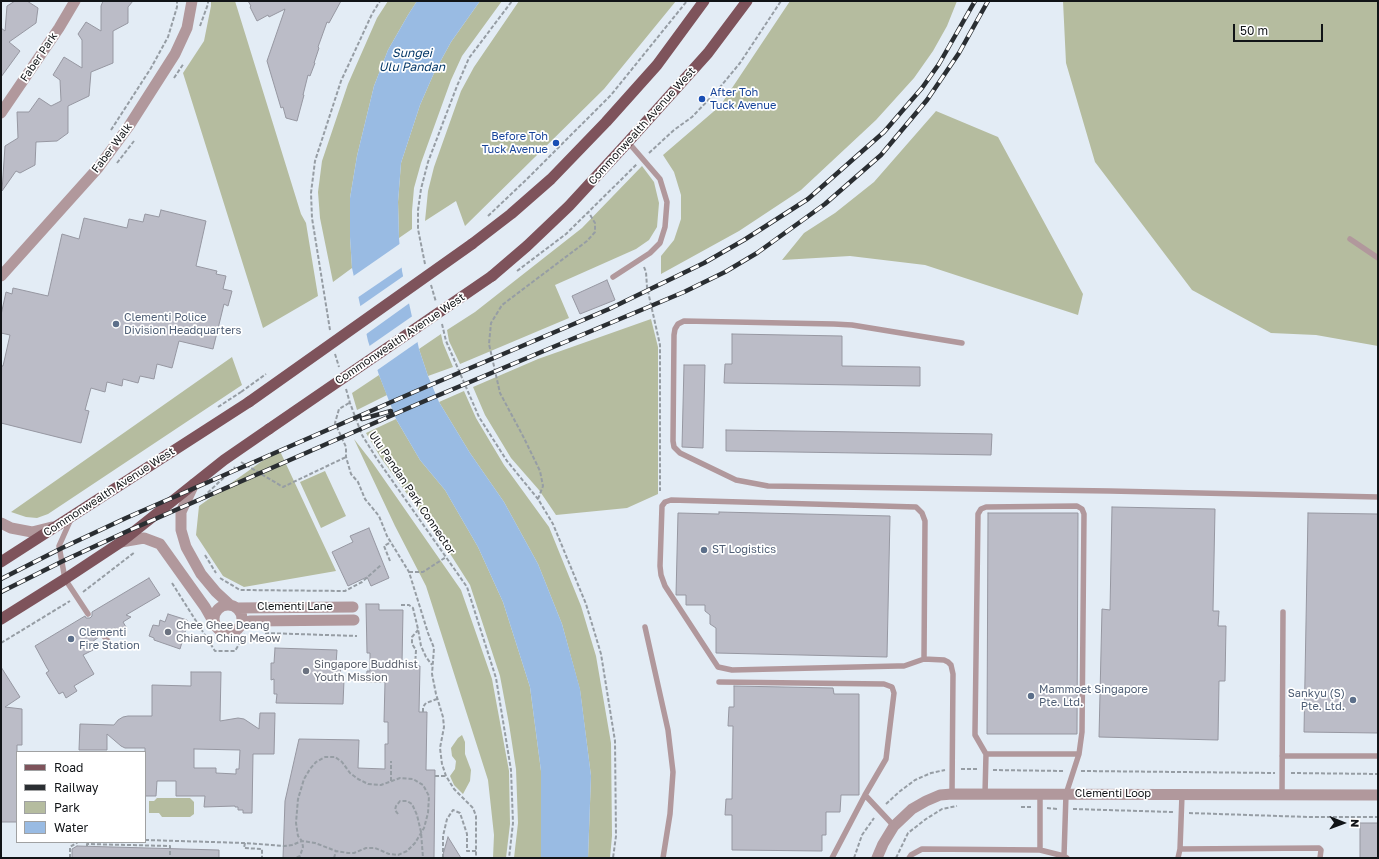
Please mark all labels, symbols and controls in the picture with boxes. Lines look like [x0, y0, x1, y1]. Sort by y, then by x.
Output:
scale bar [1235, 16, 1325, 42]
text: 50 m [1240, 23, 1268, 38]
street label: Faber Park [18, 30, 60, 84]
water label: Sungei Ulu Pandan [379, 46, 445, 74]
street label: Commonwealth Avenue West [586, 64, 698, 188]
place label: After Toh Tuck Avenue [710, 86, 776, 112]
marker: After Toh Tuck Avenue [697, 94, 707, 104]
street label: Faber Walk [89, 121, 135, 175]
place label: Before Toh Tuck Avenue [482, 130, 548, 156]
marker: Before Toh Tuck Avenue [551, 138, 561, 148]
street label: Commonwealth Avenue West [333, 291, 467, 387]
place label: Clementi Police Division Headquarters [124, 311, 241, 337]
marker: Clementi Police Division Headquarters [111, 319, 121, 329]
street label: Ulu Pandan Park Connector [366, 429, 458, 557]
street label: Commonwealth Avenue West [41, 445, 177, 539]
place label: ST Logistics [712, 543, 776, 557]
marker: ST Logistics [699, 545, 709, 555]
street label: Clementi Lane [257, 600, 333, 614]
place label: Chee Ghee Deang Chiang Ching Meow [176, 619, 280, 645]
place label: Clementi Fire Station [79, 626, 140, 652]
marker: Chee Ghee Deang Chiang Ching Meow [163, 627, 173, 637]
marker: Clementi Fire Station [66, 634, 76, 644]
place label: Singapore Buddhist Youth Mission [314, 658, 418, 684]
marker: Singapore Buddhist Youth Mission [301, 666, 311, 676]
place label: Mammoet Singapore Pte. Ltd. [1039, 683, 1148, 709]
place label: Sankyu (S) Pte. Ltd. [1288, 687, 1345, 713]
marker: Mammoet Singapore Pte. Ltd. [1026, 691, 1036, 701]
marker: Sankyu (S) Pte. Ltd. [1348, 695, 1358, 705]
legend [16, 751, 146, 843]
text: Road [54, 760, 83, 775]
text: Railway [54, 780, 99, 795]
street label: Clementi Loop [1075, 787, 1151, 801]
text: Park [54, 800, 80, 815]
north arrow [1323, 803, 1363, 843]
text: N [1349, 819, 1362, 828]
text: Water [54, 820, 88, 835]

